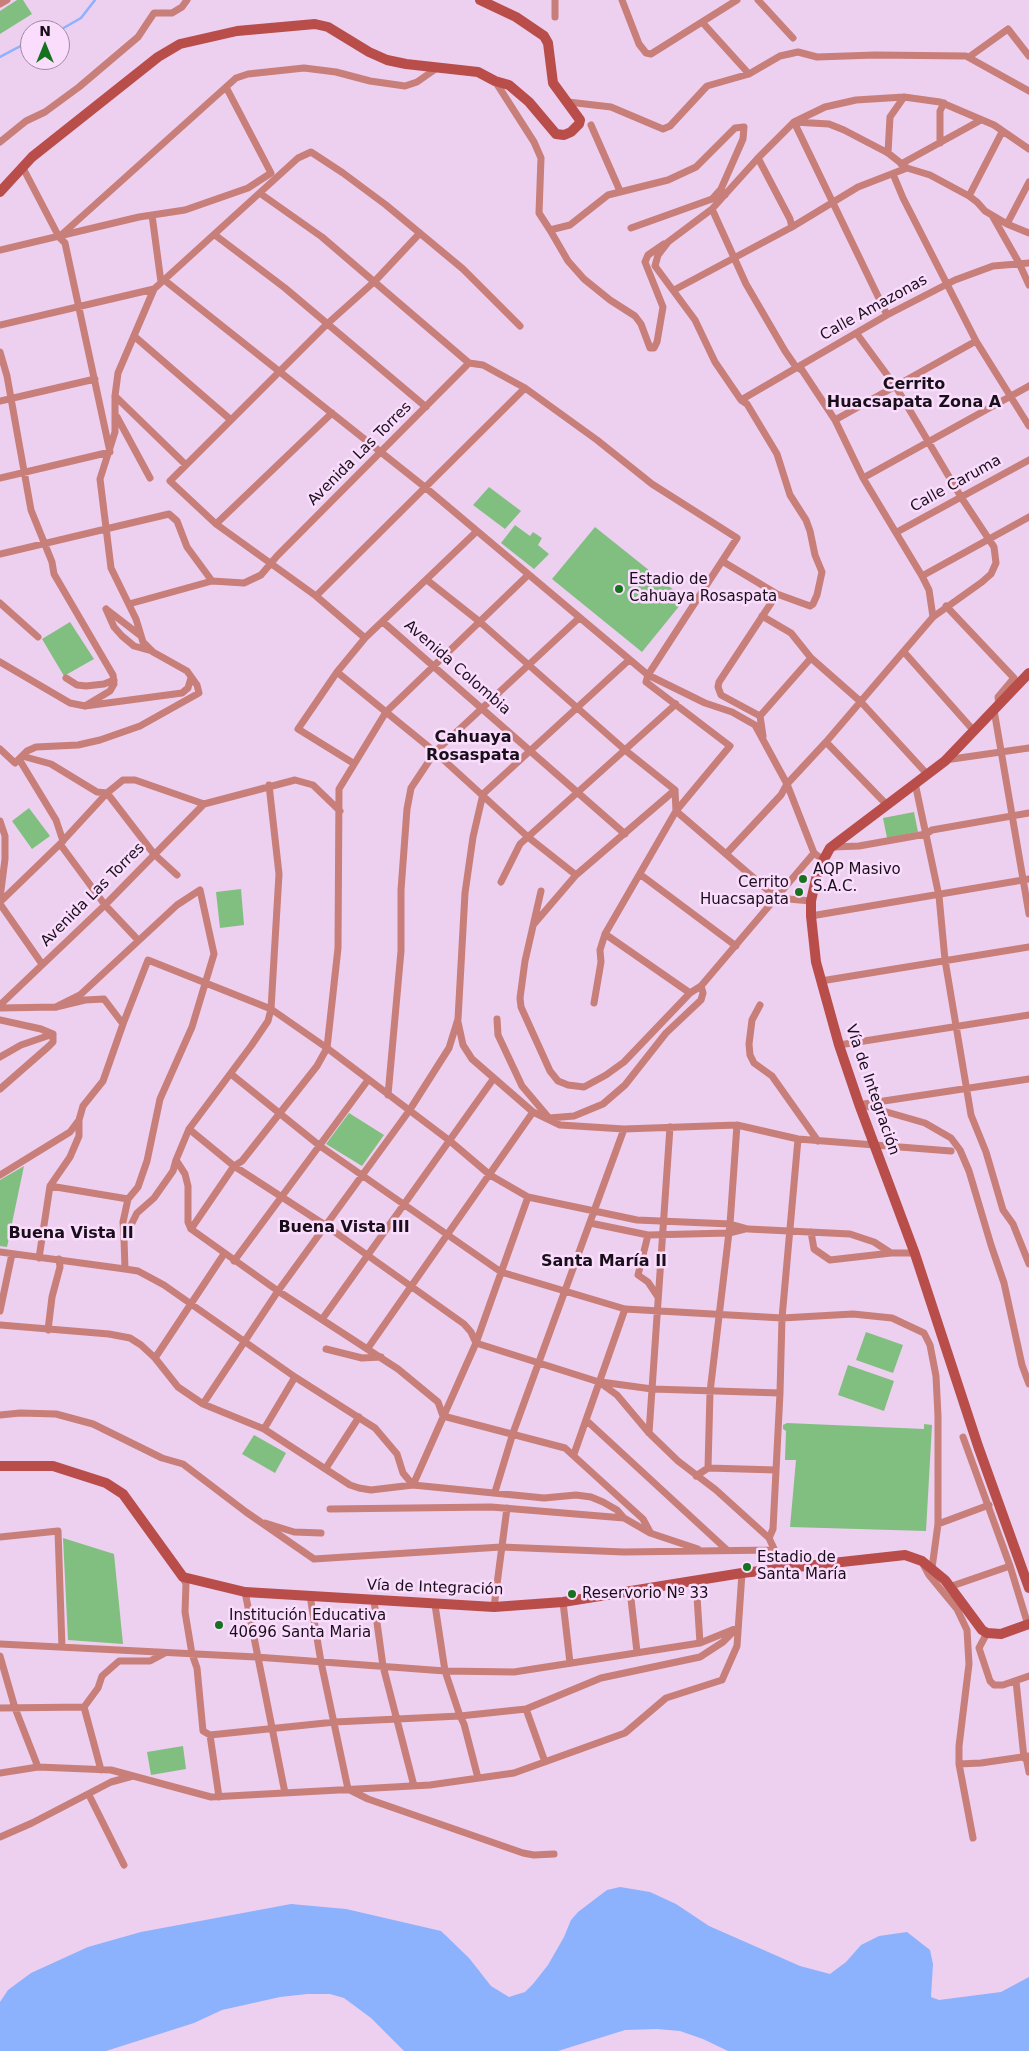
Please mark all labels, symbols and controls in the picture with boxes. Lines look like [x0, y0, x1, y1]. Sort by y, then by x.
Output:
north arrow [20, 20, 70, 70]
text: N [39, 23, 51, 39]
street label: Calle Amazonas [817, 271, 931, 345]
district label: Cerrito Huacsapata Zona A [827, 375, 1001, 413]
street label: Avenida Las Torres [304, 398, 416, 510]
street label: Calle Caruma [907, 452, 1005, 516]
place label: Estadio de Cahuaya Rosaspata [629, 571, 777, 606]
marker: Estadio de Cahuaya Rosaspata [613, 583, 625, 595]
street label: Avenida Colombia [400, 617, 514, 719]
district label: Cahuaya Rosaspata [426, 728, 520, 766]
street label: Avenida Las Torres [37, 839, 149, 951]
place label: AQP Masivo S.A.C. [813, 861, 901, 896]
marker: AQP Masivo S.A.C. [797, 873, 809, 885]
place label: Cerrito Huacsapata [700, 874, 789, 909]
marker: Cerrito Huacsapata [793, 886, 805, 898]
street label: Vía de Integración [841, 1022, 903, 1158]
district label: Buena Vista III [278, 1218, 410, 1238]
district label: Buena Vista II [8, 1224, 134, 1244]
district label: Santa María II [541, 1252, 667, 1272]
place label: Estadio de Santa María [757, 1549, 847, 1584]
marker: Estadio de Santa María [741, 1561, 753, 1573]
street label: Vía de Integración [366, 1577, 504, 1599]
place label: Reservorio Nº 33 [582, 1585, 709, 1603]
marker: Reservorio Nº 33 [566, 1588, 578, 1600]
place label: Institución Educativa 40696 Santa Maria [229, 1607, 386, 1642]
marker: Institución Educativa 40696 Santa Maria [213, 1619, 225, 1631]

